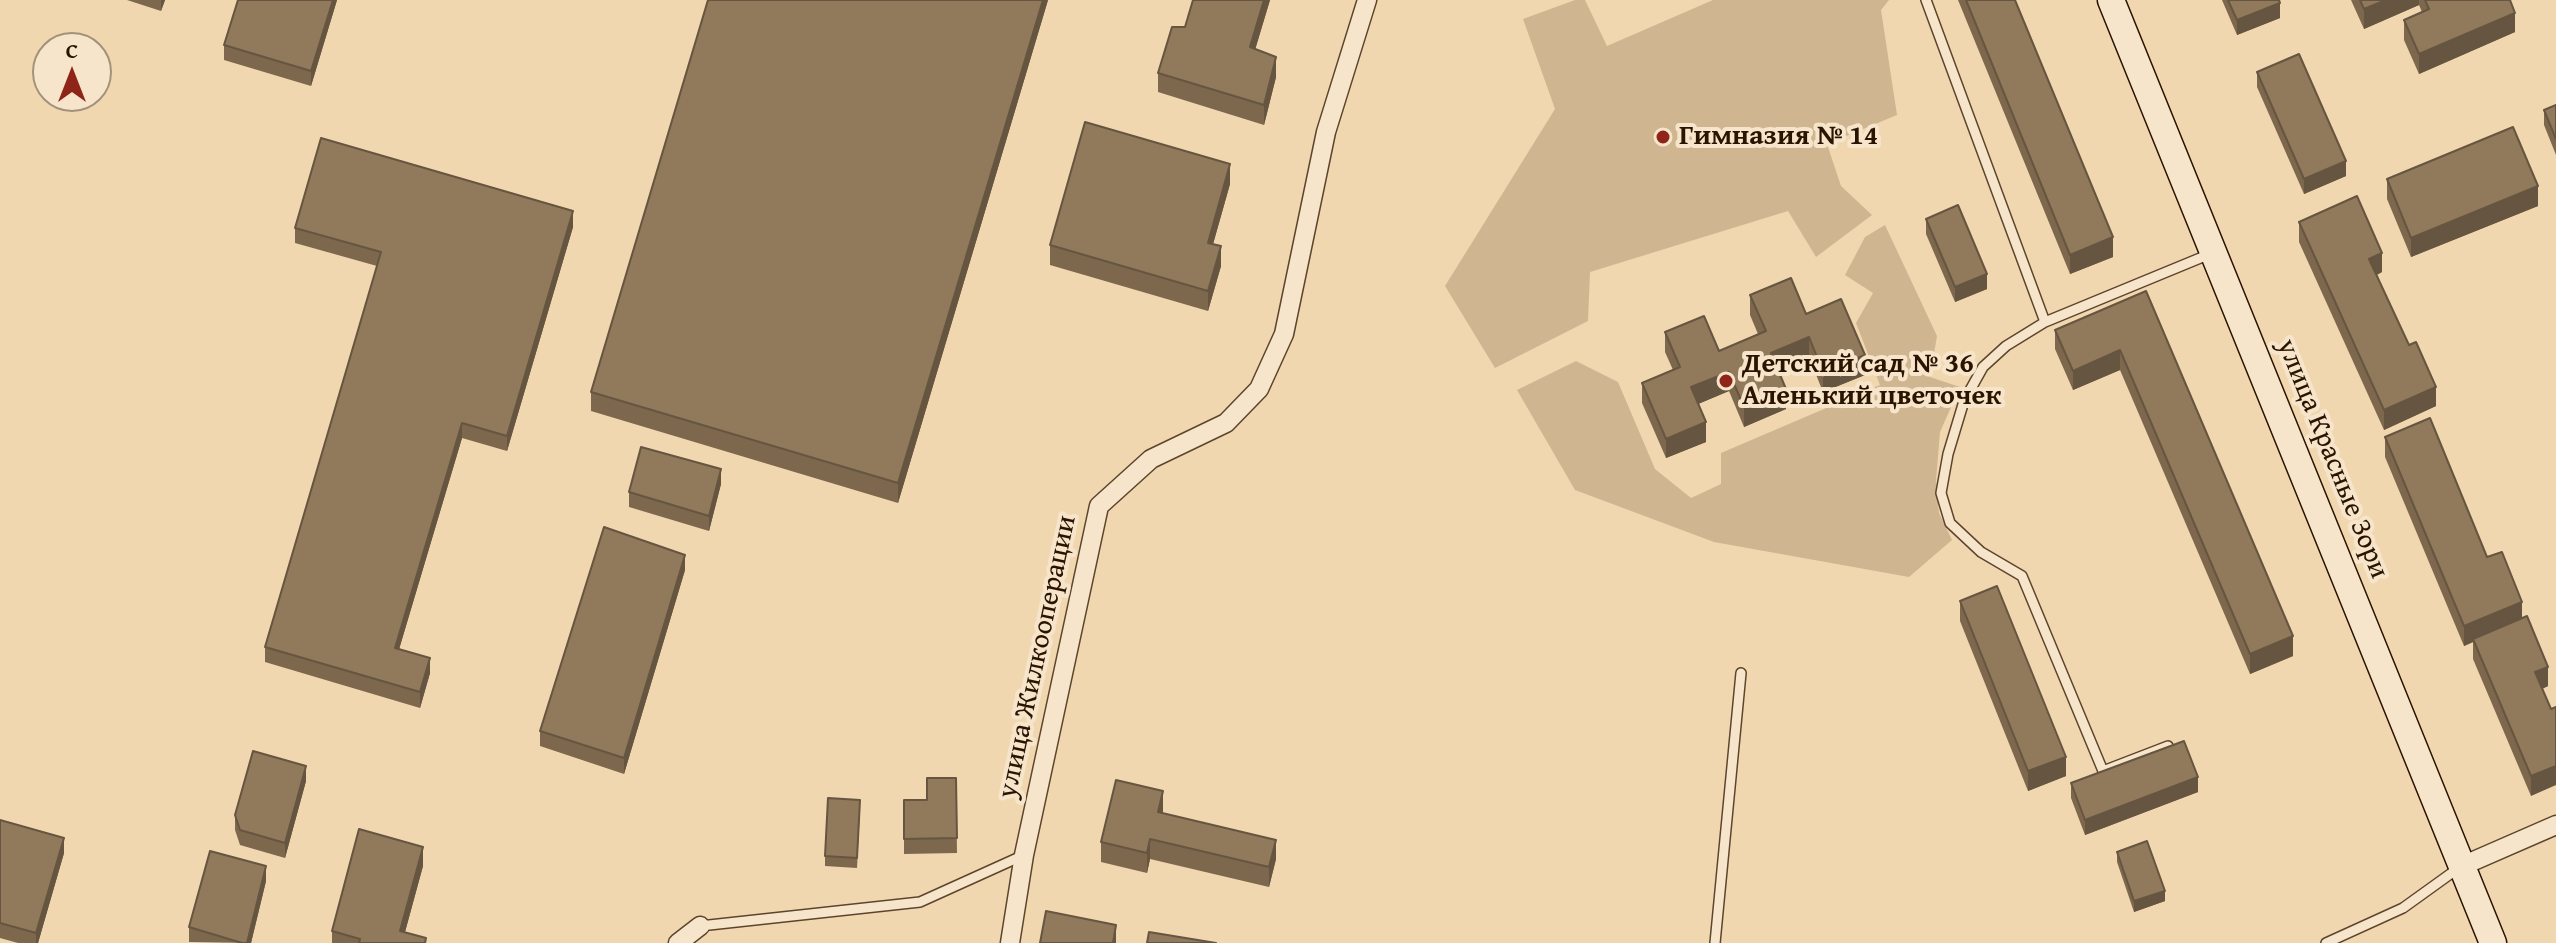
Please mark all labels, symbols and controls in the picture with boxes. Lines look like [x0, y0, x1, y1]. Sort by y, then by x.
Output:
north arrow [32, 32, 112, 112]
text: С [66, 34, 78, 66]
place label: Гимназия № 14 [1679, 120, 1878, 154]
marker: Гимназия № 14 [1654, 128, 1672, 146]
street label: улица Красные Зори [2269, 334, 2395, 584]
place label: Детский сад № 36 Аленький цветочек [1742, 348, 2001, 414]
marker: Детский сад № 36 Аленький цветочек [1717, 372, 1735, 390]
street label: улица Жилкооперации [992, 512, 1084, 802]

